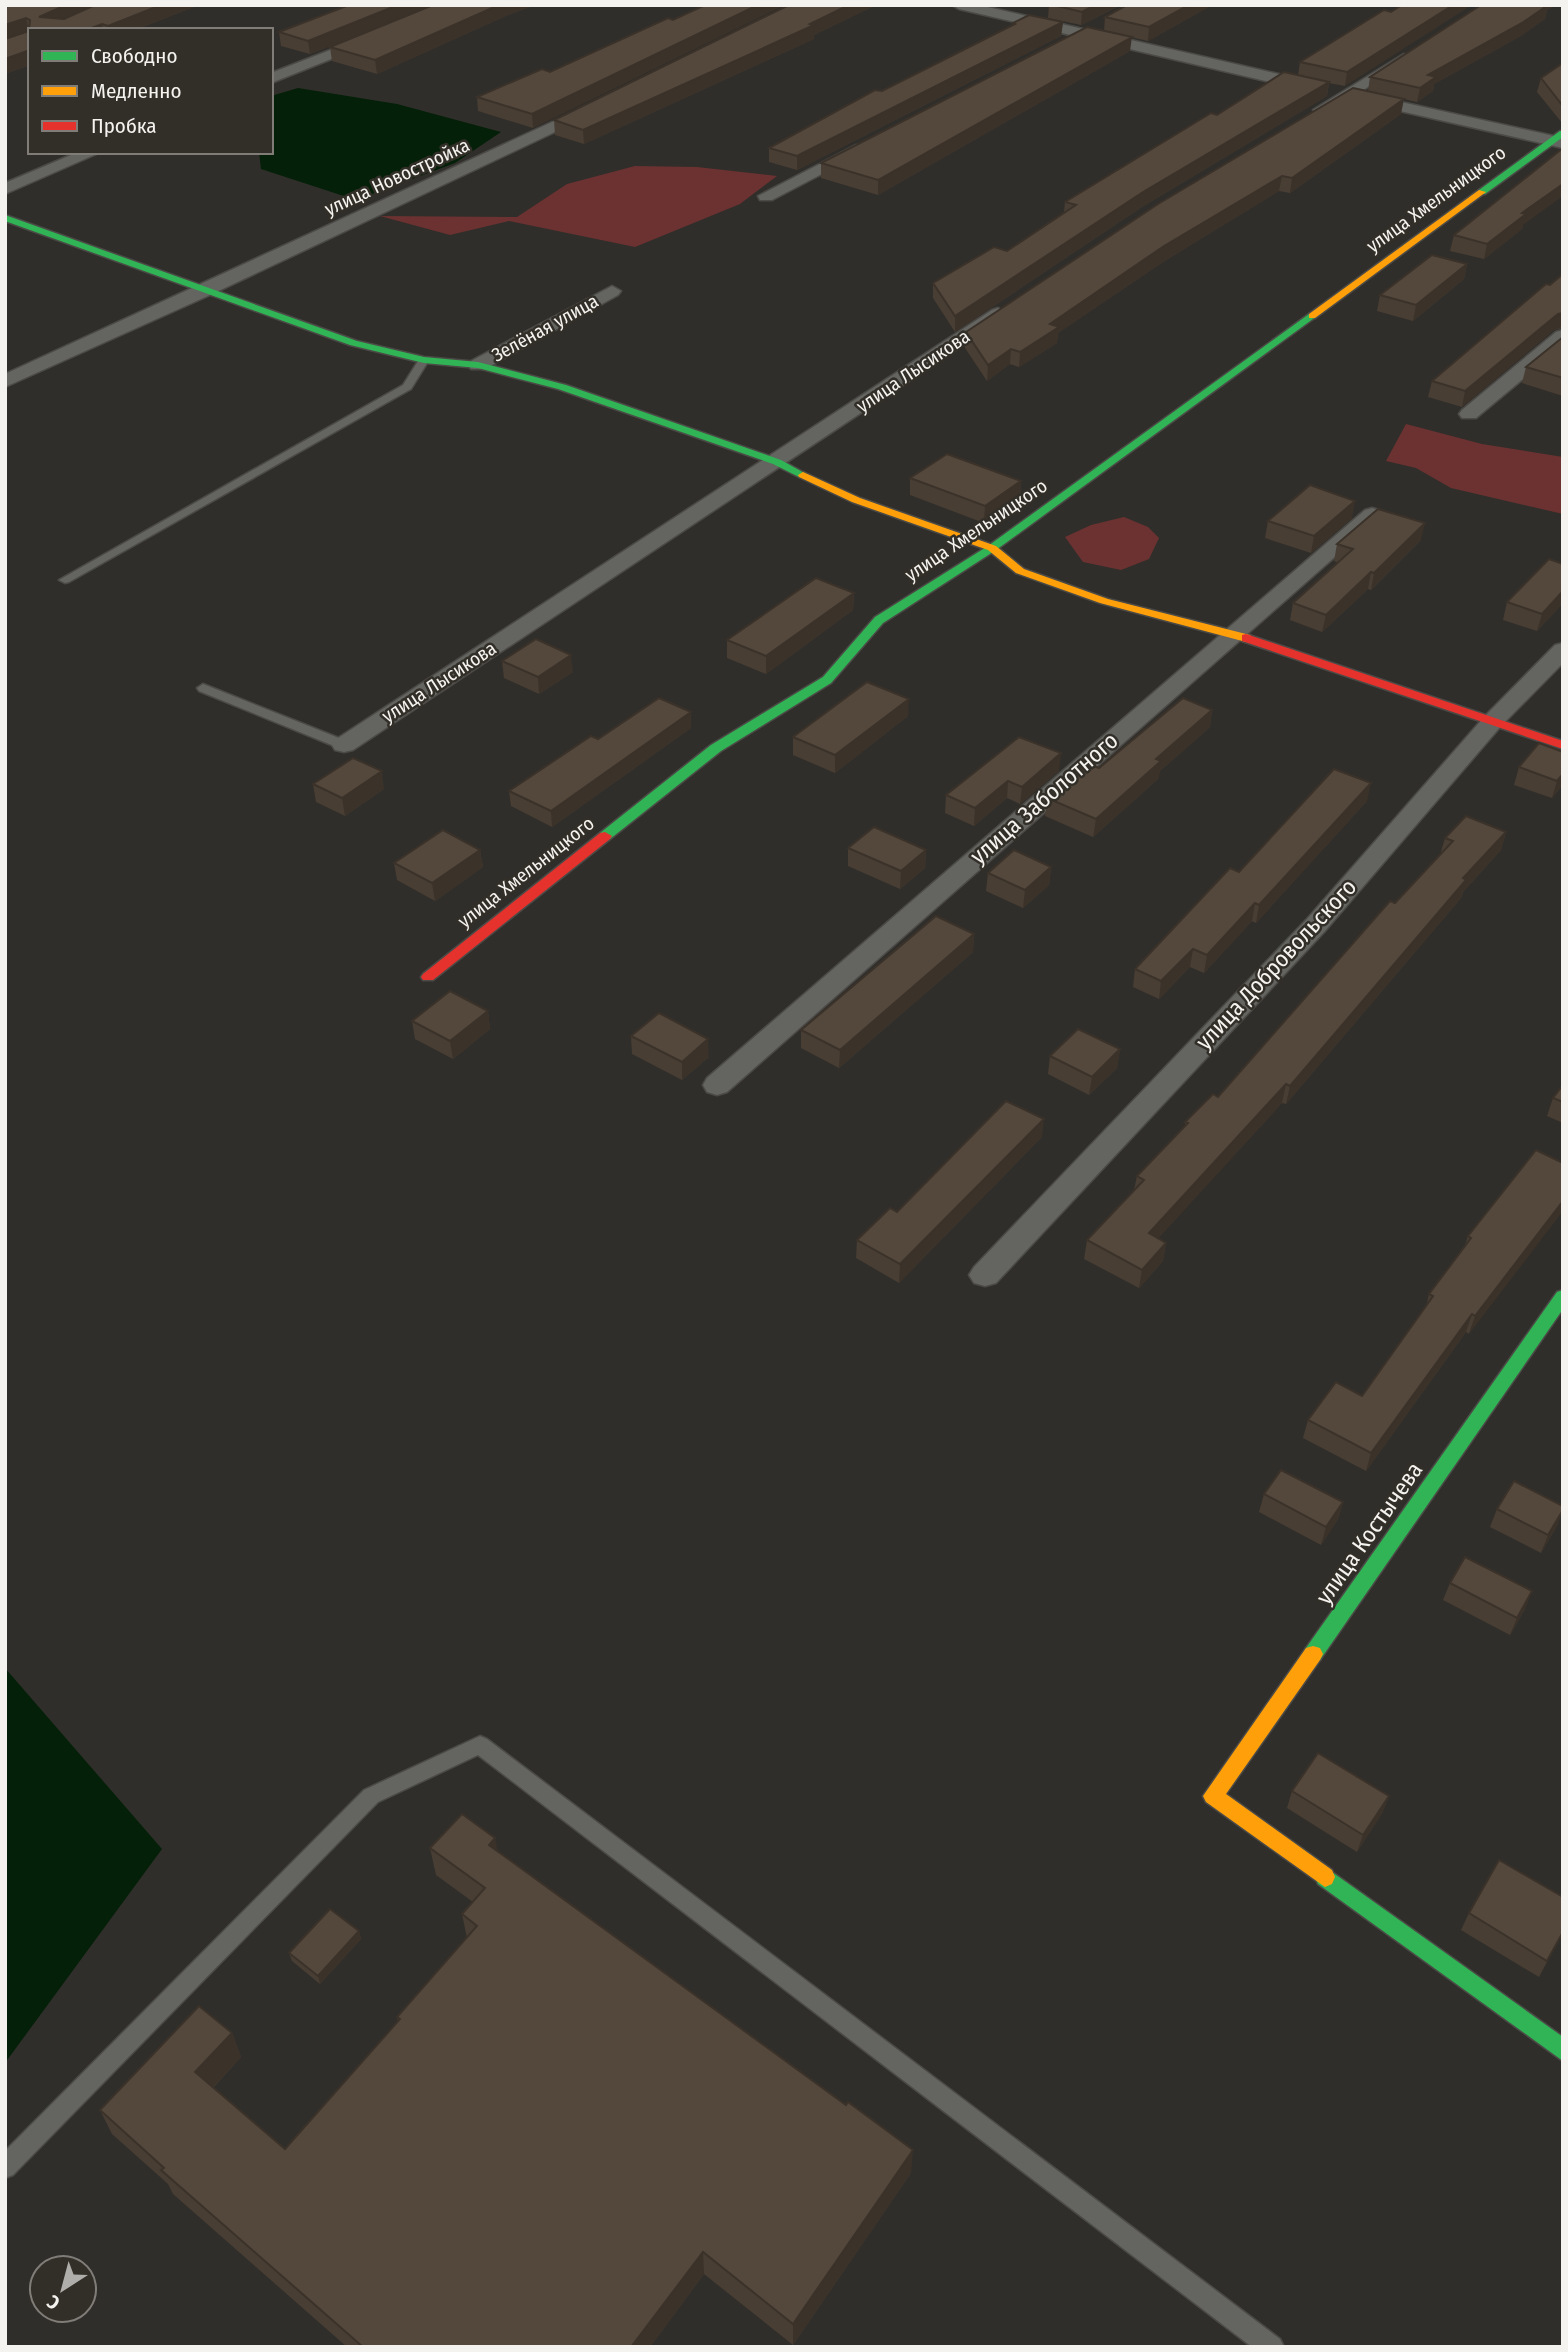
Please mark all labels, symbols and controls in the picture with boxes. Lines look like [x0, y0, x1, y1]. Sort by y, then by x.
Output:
legend [28, 28, 273, 154]
text: Свободно [91, 43, 177, 69]
text: Медленно [91, 78, 181, 104]
text: Пробка [91, 113, 157, 139]
street label: улица Новостройка [321, 133, 473, 221]
street label: улица Хмельницкого [1362, 141, 1510, 257]
street label: Зелёная улица [488, 289, 602, 367]
street label: улица Лысикова [852, 325, 974, 417]
street label: улица Хмельницкого [900, 474, 1052, 586]
street label: улица Лысикова [378, 637, 500, 727]
street label: улица Заболотного [964, 726, 1124, 870]
street label: улица Хмельницкого [453, 812, 599, 932]
street label: улица Добровольского [1190, 873, 1362, 1055]
street label: улица Костычева [1310, 1457, 1428, 1609]
north arrow [28, 2254, 98, 2324]
text: С [42, 2290, 64, 2315]

